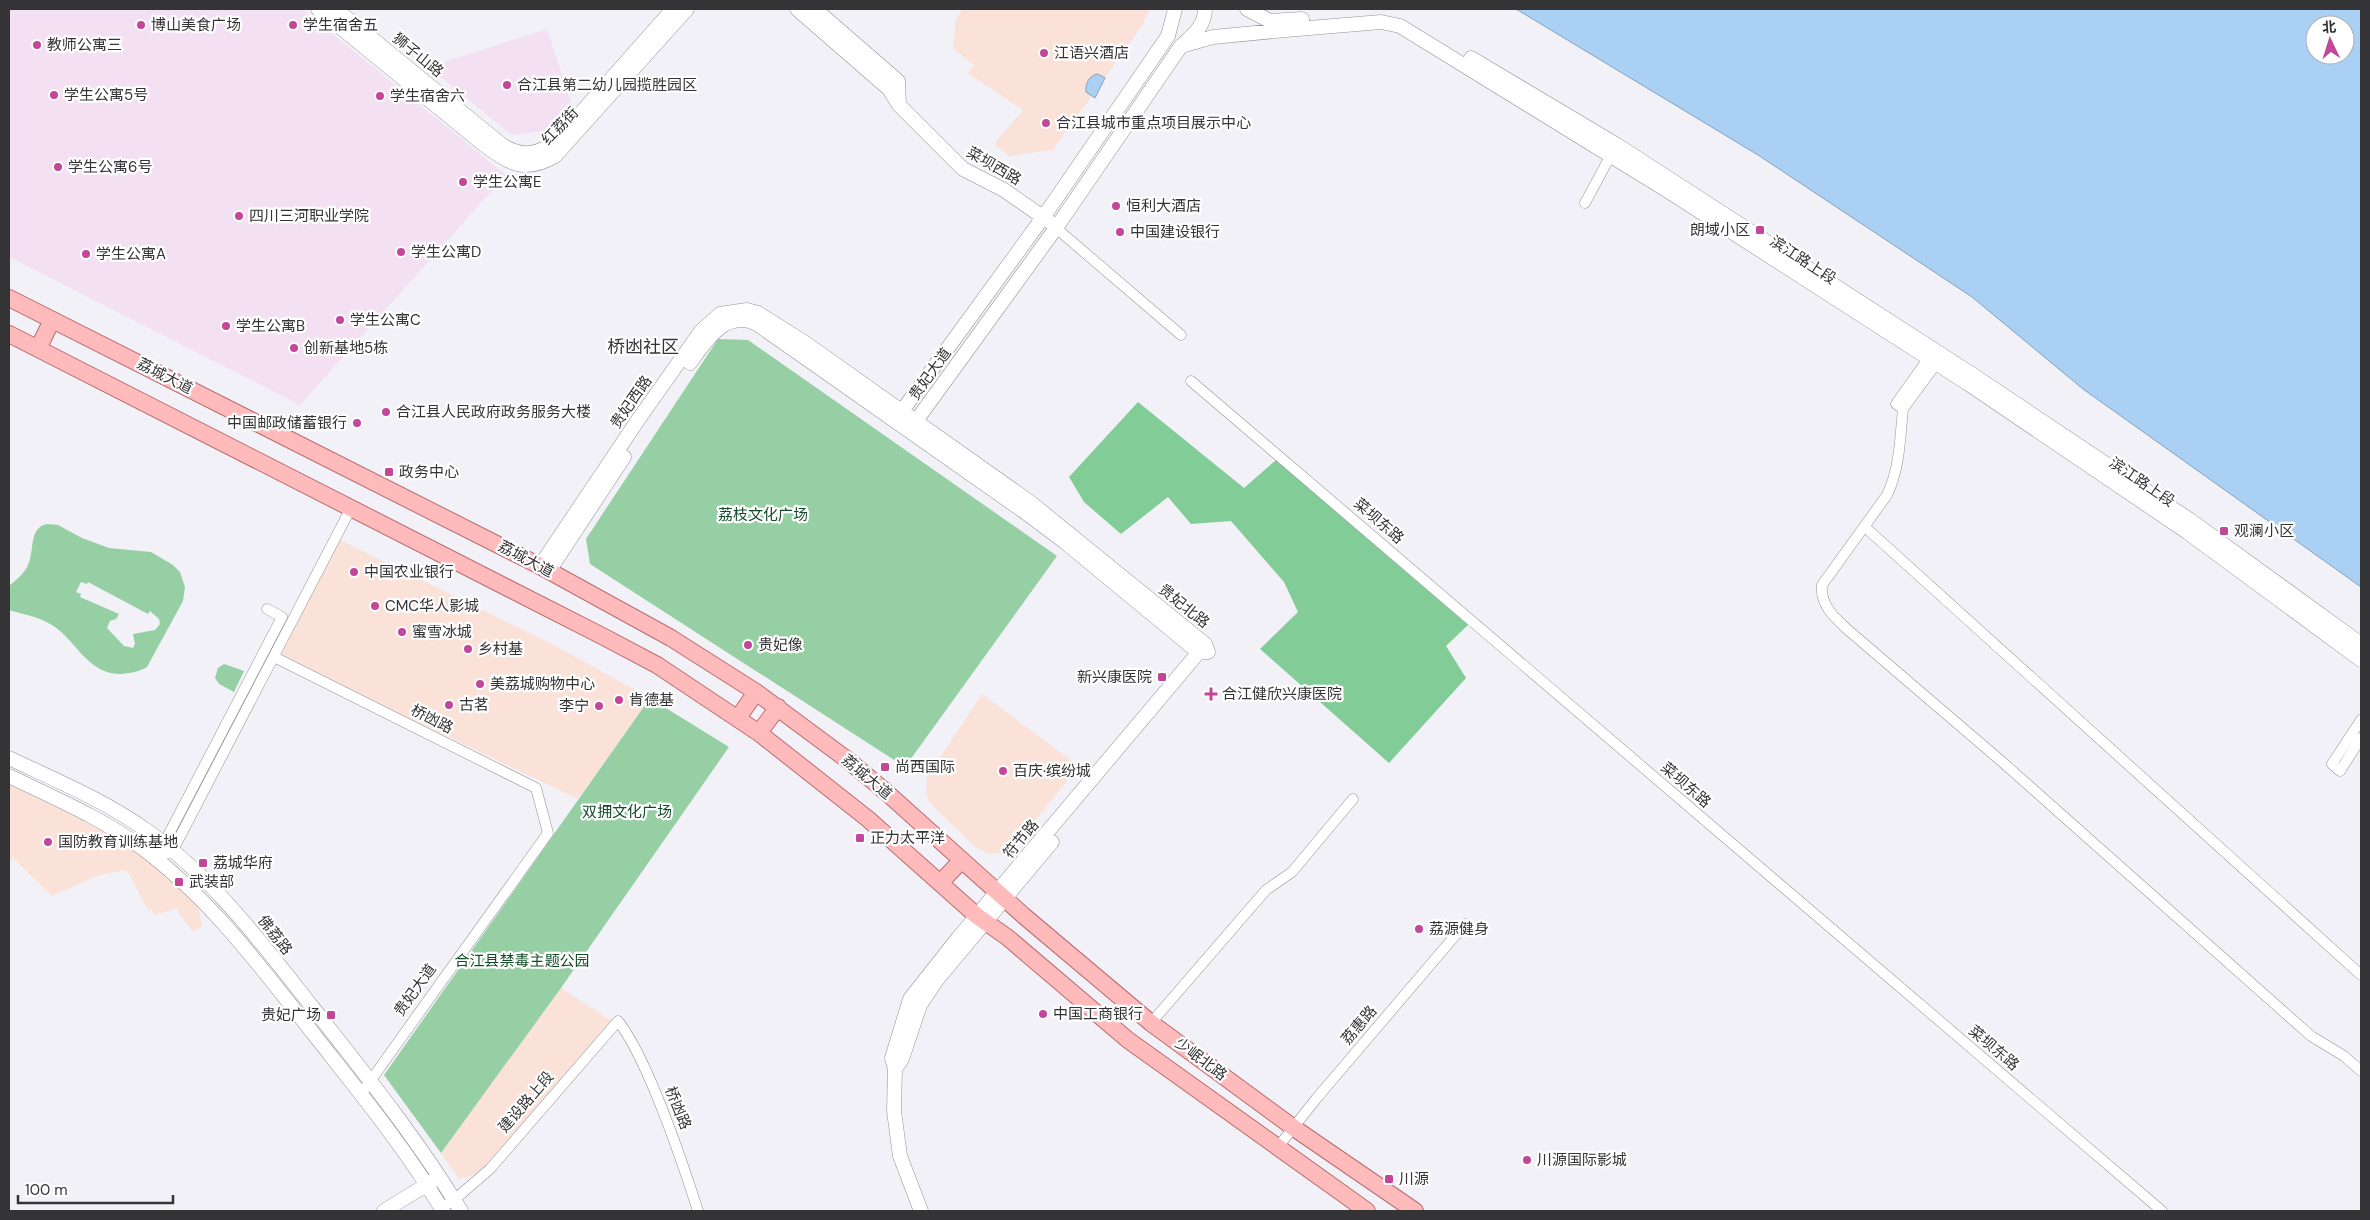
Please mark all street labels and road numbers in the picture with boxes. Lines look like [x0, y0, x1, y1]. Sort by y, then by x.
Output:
street label: 狮子山路 [388, 28, 448, 82]
street label: 红荔街 [537, 103, 583, 149]
street label: 菜坝西路 [963, 142, 1025, 190]
street label: 滨江路上段 [1766, 231, 1840, 289]
street label: 贵妃大道 [904, 344, 956, 404]
street label: 荔城大道 [134, 353, 196, 399]
street label: 贵妃西路 [606, 372, 656, 432]
street label: 滨江路上段 [2105, 453, 2179, 511]
street label: 菜坝东路 [1350, 494, 1408, 548]
street label: 荔城大道 [495, 536, 557, 582]
street label: 贵妃北路 [1154, 579, 1214, 633]
street label: 桥凼路 [407, 700, 457, 738]
street label: 荔城大道 [838, 750, 896, 804]
street label: 菜坝东路 [1657, 758, 1715, 812]
street label: 符节路 [999, 815, 1043, 863]
street label: 佛荔路 [253, 911, 297, 959]
street label: 贵妃大道 [389, 960, 441, 1020]
street label: 荔惠路 [1337, 1001, 1381, 1049]
street label: 菜坝东路 [1965, 1021, 2023, 1075]
street label: 少岷北路 [1171, 1033, 1231, 1085]
street label: 建设路上段 [494, 1067, 558, 1137]
street label: 桥凼路 [660, 1083, 696, 1133]

